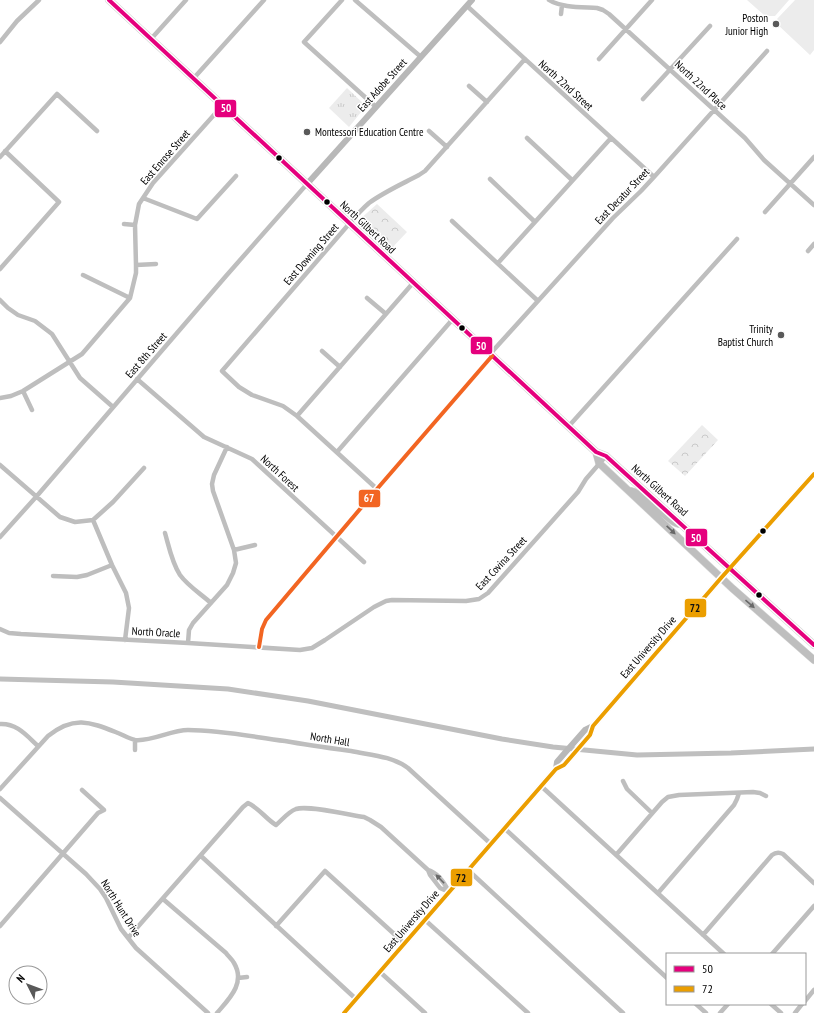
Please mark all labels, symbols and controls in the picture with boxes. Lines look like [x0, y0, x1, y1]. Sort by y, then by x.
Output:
place label: Poston Junior High [724, 11, 768, 38]
marker: Poston Junior High [771, 19, 781, 29]
street label: East Adobe Street [354, 55, 410, 115]
street label: North 22nd Street [536, 57, 596, 113]
street label: North 22nd Place [672, 57, 730, 113]
line badge: 50 [214, 99, 237, 118]
text: 50 [221, 101, 231, 115]
place label: Montessori Education Centre [315, 125, 424, 139]
street label: East Enrose Street [137, 126, 193, 188]
marker: Montessori Education Centre [302, 127, 312, 137]
unlabelled marker [274, 153, 284, 163]
street label: East Decatur Street [592, 165, 652, 227]
unlabelled marker [322, 197, 332, 207]
street label: North Gilbert Road [337, 198, 399, 257]
street label: East Downing Street [280, 220, 342, 288]
place label: Trinity Baptist Church [718, 322, 774, 349]
unlabelled marker [457, 323, 467, 333]
street label: East 8th Street [122, 329, 170, 381]
marker: Trinity Baptist Church [776, 330, 786, 340]
line badge: 50 [470, 336, 493, 355]
text: 50 [476, 339, 486, 353]
street label: North Forest [258, 452, 302, 494]
street label: North Gilbert Road [629, 461, 691, 519]
line badge: 67 [358, 489, 381, 508]
text: 67 [364, 491, 374, 505]
one-way arrow [666, 525, 675, 534]
unlabelled marker [758, 526, 768, 536]
line badge: 50 [685, 528, 708, 547]
text: 50 [691, 531, 701, 545]
street label: East Covina Street [473, 533, 529, 593]
unlabelled marker [754, 590, 764, 600]
line badge: 72 [684, 598, 707, 618]
one-way arrow [745, 599, 756, 608]
text: 72 [690, 601, 700, 615]
street label: East University Drive [617, 613, 679, 681]
street label: North Oracle [131, 624, 181, 640]
street label: North Hall [309, 729, 351, 749]
line badge: 72 [450, 868, 473, 887]
text: 72 [456, 871, 466, 885]
one-way arrow [436, 874, 445, 884]
street label: North Hunt Drive [98, 877, 144, 940]
street label: East University Drive [380, 887, 442, 955]
legend [666, 953, 806, 1005]
text: 50 [702, 961, 713, 976]
north arrow [8, 965, 48, 1005]
text: N [13, 971, 28, 985]
text: 72 [702, 981, 713, 996]

